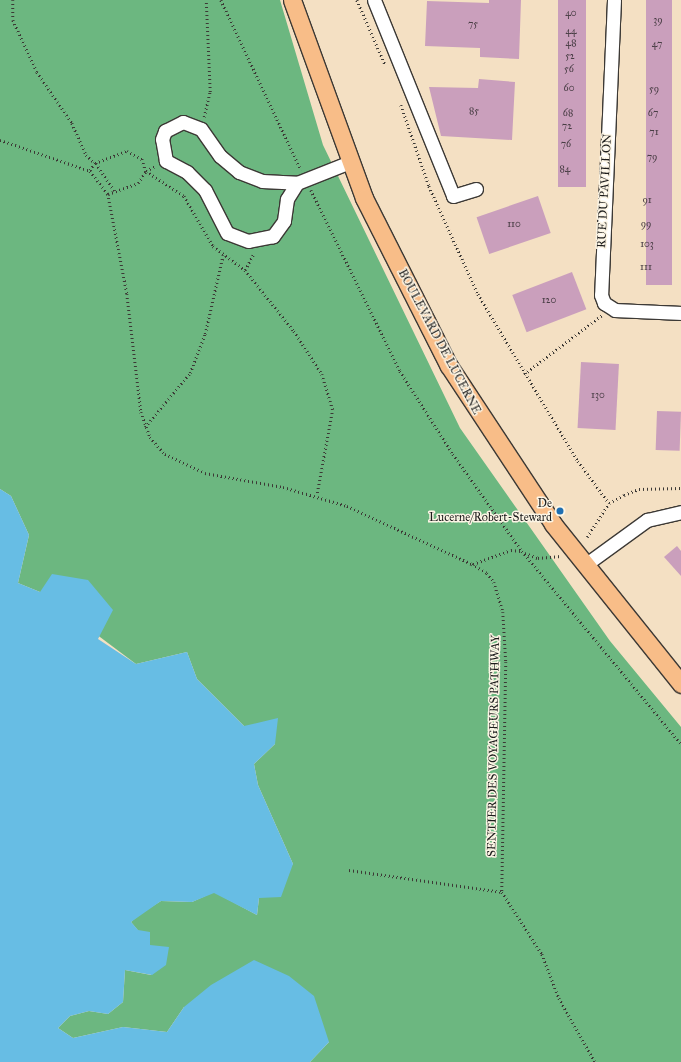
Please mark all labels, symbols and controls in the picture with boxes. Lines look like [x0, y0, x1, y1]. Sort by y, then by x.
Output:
house number: 40 [565, 8, 577, 20]
house number: 39 [653, 15, 663, 27]
house number: 75 [468, 19, 478, 31]
house number: 44 [565, 26, 577, 38]
house number: 48 [566, 38, 576, 50]
house number: 47 [652, 39, 662, 51]
house number: 52 [565, 51, 575, 63]
house number: 56 [564, 64, 574, 76]
house number: 60 [564, 83, 574, 95]
house number: 59 [649, 84, 659, 96]
house number: 85 [469, 106, 479, 118]
house number: 68 [563, 108, 573, 120]
house number: 67 [648, 108, 658, 120]
house number: 72 [562, 121, 572, 133]
house number: 71 [649, 127, 659, 139]
street label: RUE DU PAVILLON [595, 134, 615, 248]
house number: 76 [561, 139, 571, 151]
house number: 79 [647, 152, 657, 164]
house number: 84 [560, 164, 570, 176]
house number: 91 [642, 195, 652, 207]
house number: 110 [507, 219, 521, 231]
house number: 99 [641, 219, 651, 231]
house number: 103 [640, 239, 654, 251]
house number: 111 [640, 262, 652, 274]
street label: BOULEVARD DE LUCERNE [395, 267, 483, 417]
house number: 120 [542, 295, 556, 307]
house number: 130 [591, 390, 605, 402]
place label: De Lucerne/Robert-Steward [429, 497, 552, 525]
marker: De Lucerne/Robert-Steward [555, 506, 565, 516]
street label: SENTIER DES VOYAGEURS PATHWAY [485, 635, 503, 857]

